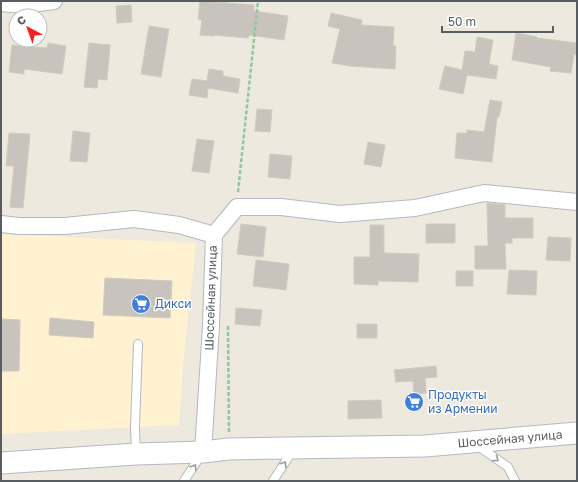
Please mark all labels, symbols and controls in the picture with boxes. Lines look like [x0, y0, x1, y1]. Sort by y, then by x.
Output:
north arrow [8, 8, 48, 48]
scale bar [442, 8, 553, 34]
text: С [14, 12, 28, 28]
text: 50 m [448, 14, 476, 29]
street label: Шоссейная улица [201, 245, 220, 351]
supermarket icon: Дикси [130, 293, 152, 315]
place label: Дикси [155, 296, 192, 311]
place label: Продукты из Армении [428, 387, 498, 416]
supermarket icon: Продукты из Армении [403, 391, 425, 413]
street label: Шоссейная улица [457, 426, 563, 451]
one-way arrow [492, 454, 499, 461]
one-way arrow [279, 462, 286, 469]
one-way arrow [189, 464, 196, 471]

